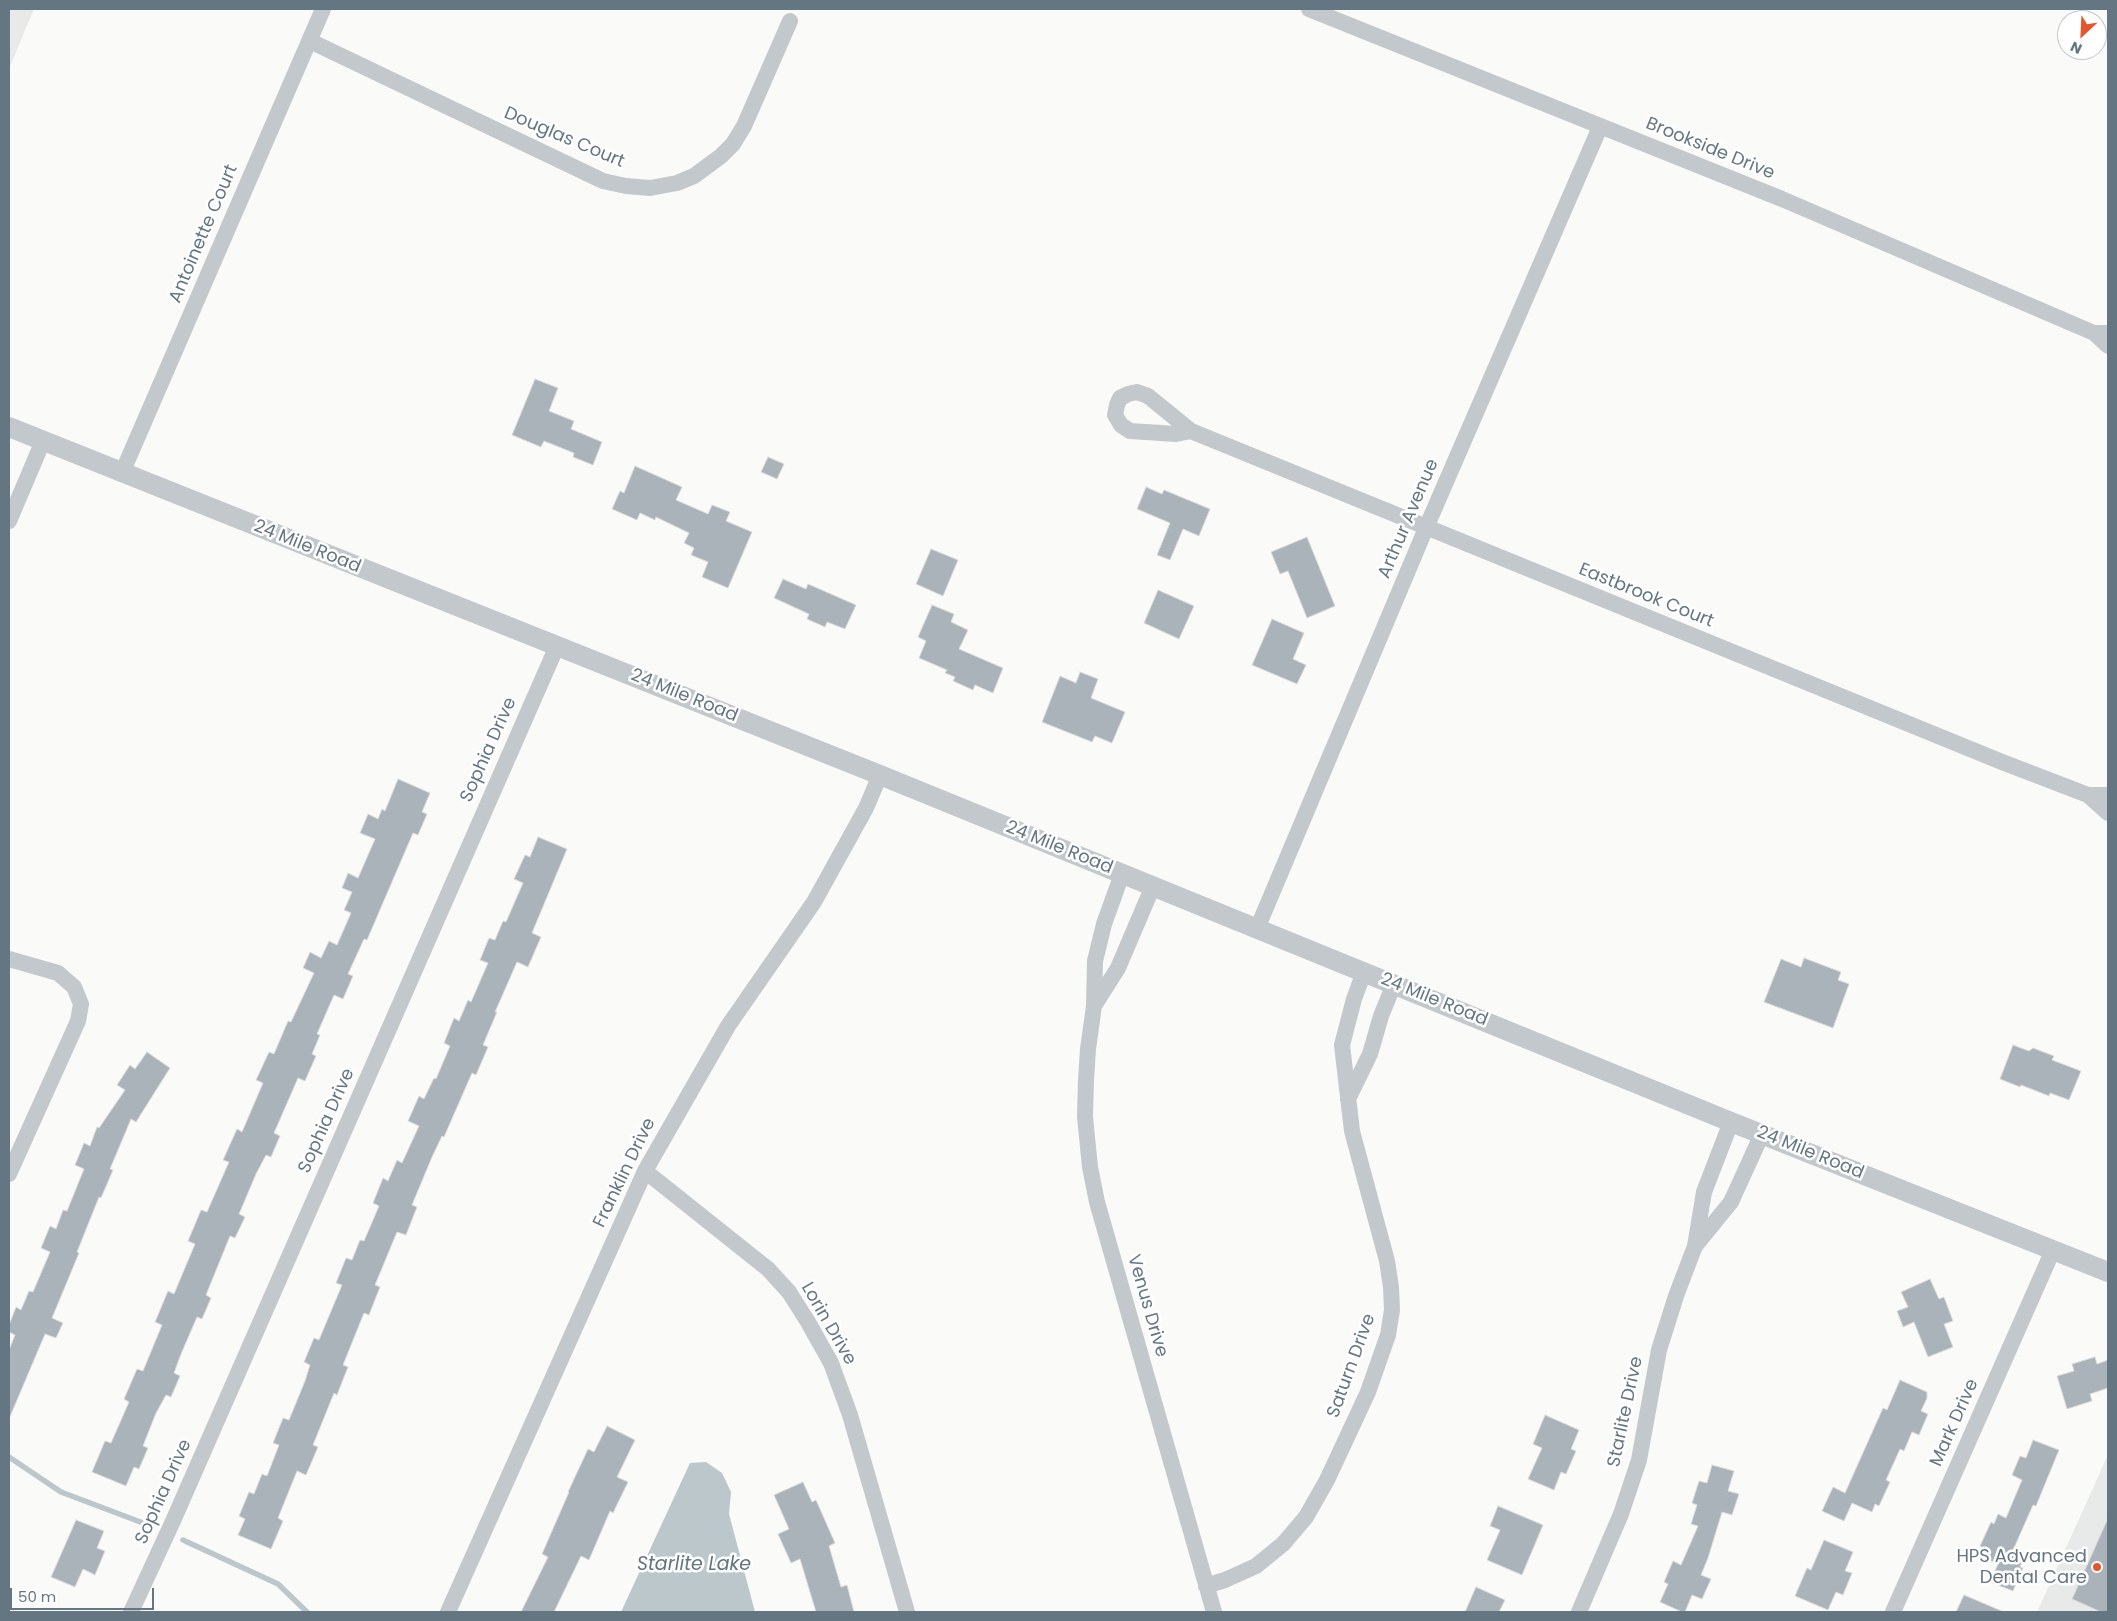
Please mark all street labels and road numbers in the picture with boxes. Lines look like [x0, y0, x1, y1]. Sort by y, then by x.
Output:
street label: Douglas Court [500, 103, 628, 173]
street label: Brookside Drive [1642, 113, 1778, 185]
street label: Antoinette Court [165, 162, 243, 306]
street label: Arthur Avenue [1374, 456, 1444, 582]
street label: 24 Mile Road [250, 516, 364, 578]
street label: Eastbrook Court [1575, 559, 1717, 633]
street label: 24 Mile Road [627, 665, 741, 727]
street label: Sophia Drive [456, 694, 522, 806]
street label: 24 Mile Road [1002, 817, 1116, 879]
street label: 24 Mile Road [1377, 969, 1491, 1031]
street label: Sophia Drive [294, 1065, 360, 1177]
street label: Franklin Drive [589, 1115, 661, 1231]
street label: 24 Mile Road [1753, 1122, 1867, 1184]
street label: Venus Drive [1122, 1252, 1172, 1360]
street label: Lorin Drive [796, 1279, 860, 1369]
street label: Saturn Drive [1323, 1311, 1381, 1421]
street label: Starlite Drive [1604, 1355, 1648, 1469]
street label: Mark Drive [1926, 1376, 1984, 1470]
street label: Sophia Drive [131, 1436, 197, 1548]

